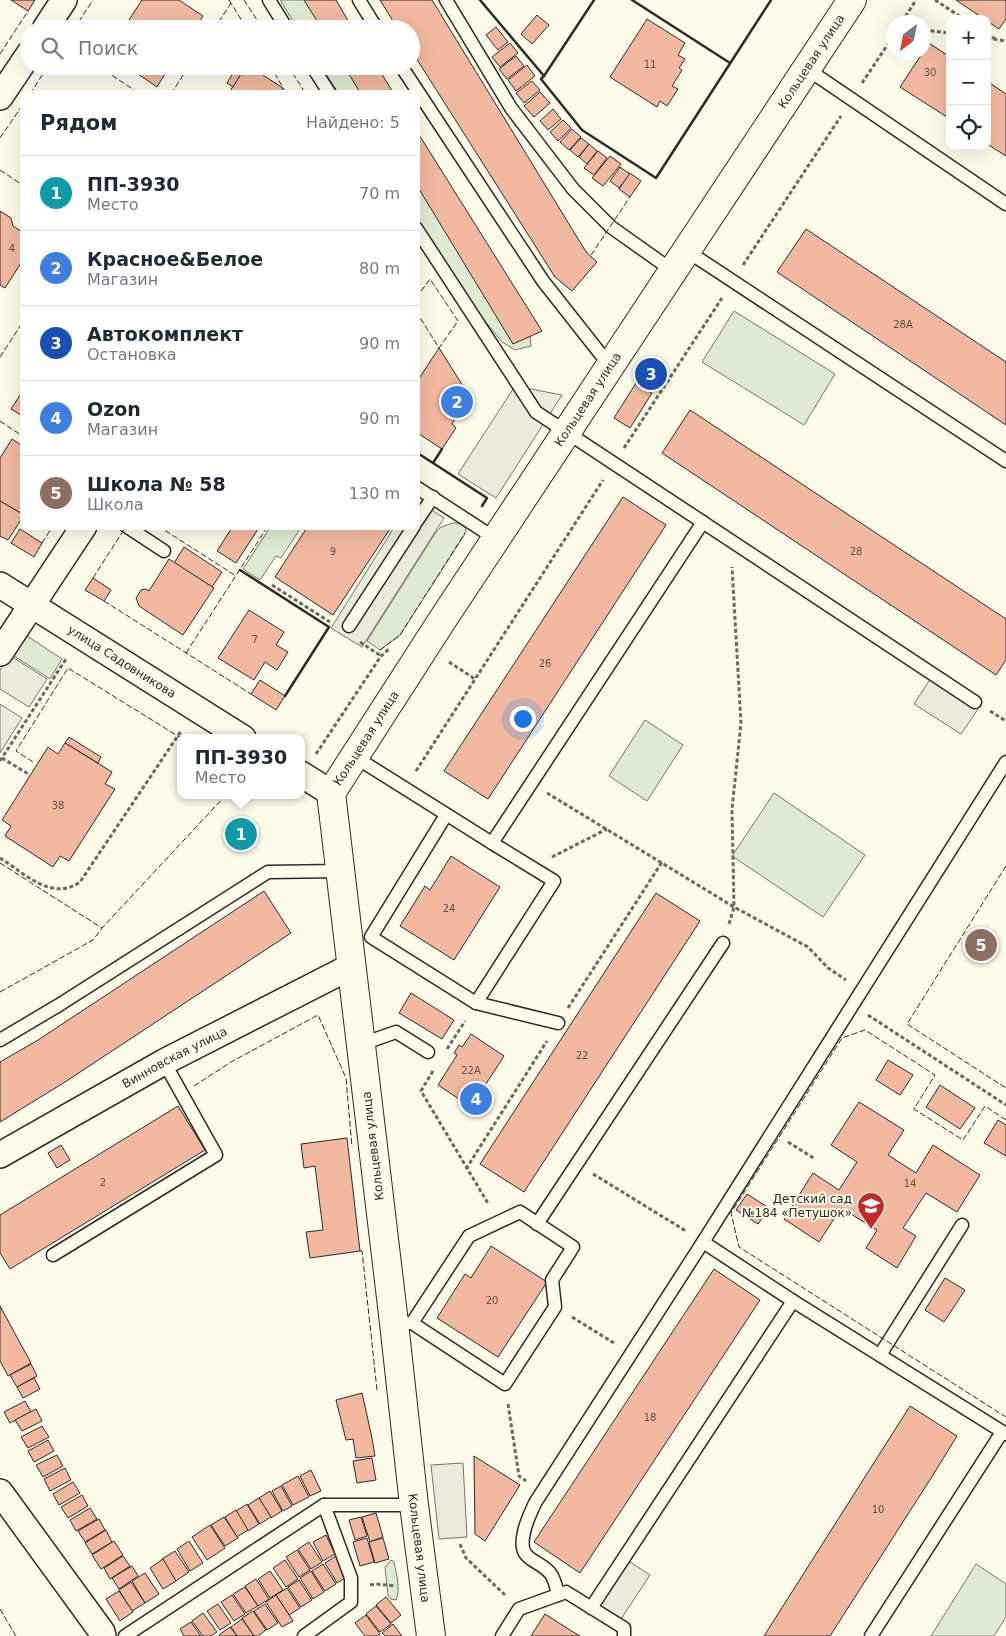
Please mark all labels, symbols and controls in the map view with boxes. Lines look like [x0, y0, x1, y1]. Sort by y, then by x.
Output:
street label: Кольцевая улица [775, 12, 847, 111]
north arrow [886, 15, 931, 60]
map controls [946, 15, 991, 150]
button: + [946, 15, 991, 60]
search box [20, 20, 420, 75]
icon: search [38, 34, 66, 62]
text: Поиск [78, 37, 138, 59]
house number: 11 [644, 59, 656, 70]
button: − [946, 60, 991, 105]
house number: 30 [924, 67, 936, 78]
button: locate [946, 105, 991, 150]
text: Рядом [40, 111, 117, 135]
text: Найдено: 5 [306, 113, 400, 132]
text: ПП-3930 [87, 173, 180, 195]
text: 1 [50, 184, 62, 203]
text: 70 m [359, 184, 400, 203]
text: Место [87, 195, 139, 214]
house number: 4 [9, 243, 15, 254]
text: Красное&Белое [87, 248, 263, 270]
text: 2 [50, 259, 62, 278]
text: 80 m [359, 259, 400, 278]
text: Магазин [87, 270, 158, 289]
house number: 28А [893, 319, 913, 330]
text: Автокомплект [87, 323, 243, 345]
text: 3 [50, 334, 62, 353]
text: 90 m [359, 334, 400, 353]
text: Остановка [87, 345, 177, 364]
street label: Кольцевая улица [552, 350, 624, 449]
pin: 3 [635, 355, 667, 393]
pin: 2 [441, 383, 473, 421]
text: Ozon [87, 398, 141, 420]
text: 4 [50, 409, 62, 428]
text: 90 m [359, 409, 400, 428]
text: Магазин [87, 420, 158, 439]
text: Школа № 58 [87, 473, 226, 495]
text: 5 [50, 484, 62, 503]
text: 130 m [349, 484, 400, 503]
text: Школа [87, 495, 144, 514]
house number: 9 [330, 546, 336, 557]
house number: 28 [850, 546, 862, 557]
street label: улица Садовникова [65, 622, 179, 701]
house number: 7 [252, 634, 258, 645]
house number: 26 [539, 658, 551, 669]
street label: Кольцевая улица [331, 688, 402, 788]
your location [510, 706, 536, 732]
popup [177, 734, 305, 799]
text: ПП-3930 [195, 746, 287, 768]
text: Место [195, 768, 246, 787]
house number: 38 [52, 800, 64, 811]
pin: 1 [225, 815, 257, 853]
house number: 24 [443, 903, 455, 914]
pin: 5 [965, 926, 997, 964]
street label: Винновская улица [120, 1024, 229, 1091]
house number: 22 [576, 1050, 588, 1061]
house number: 22А [461, 1065, 481, 1076]
pin: 4 [460, 1080, 492, 1118]
street label: Кольцевая улица [359, 1091, 387, 1201]
house number: 2 [100, 1177, 106, 1188]
house number: 14 [904, 1178, 916, 1189]
school or university icon: Детский сад №184 «Петушок» [856, 1191, 886, 1230]
place label: Детский сад №184 «Петушок» [742, 1192, 852, 1220]
house number: 20 [486, 1295, 498, 1306]
house number: 18 [644, 1412, 656, 1423]
street label: Кольцевая улица [405, 1493, 433, 1603]
house number: 10 [872, 1504, 884, 1515]

